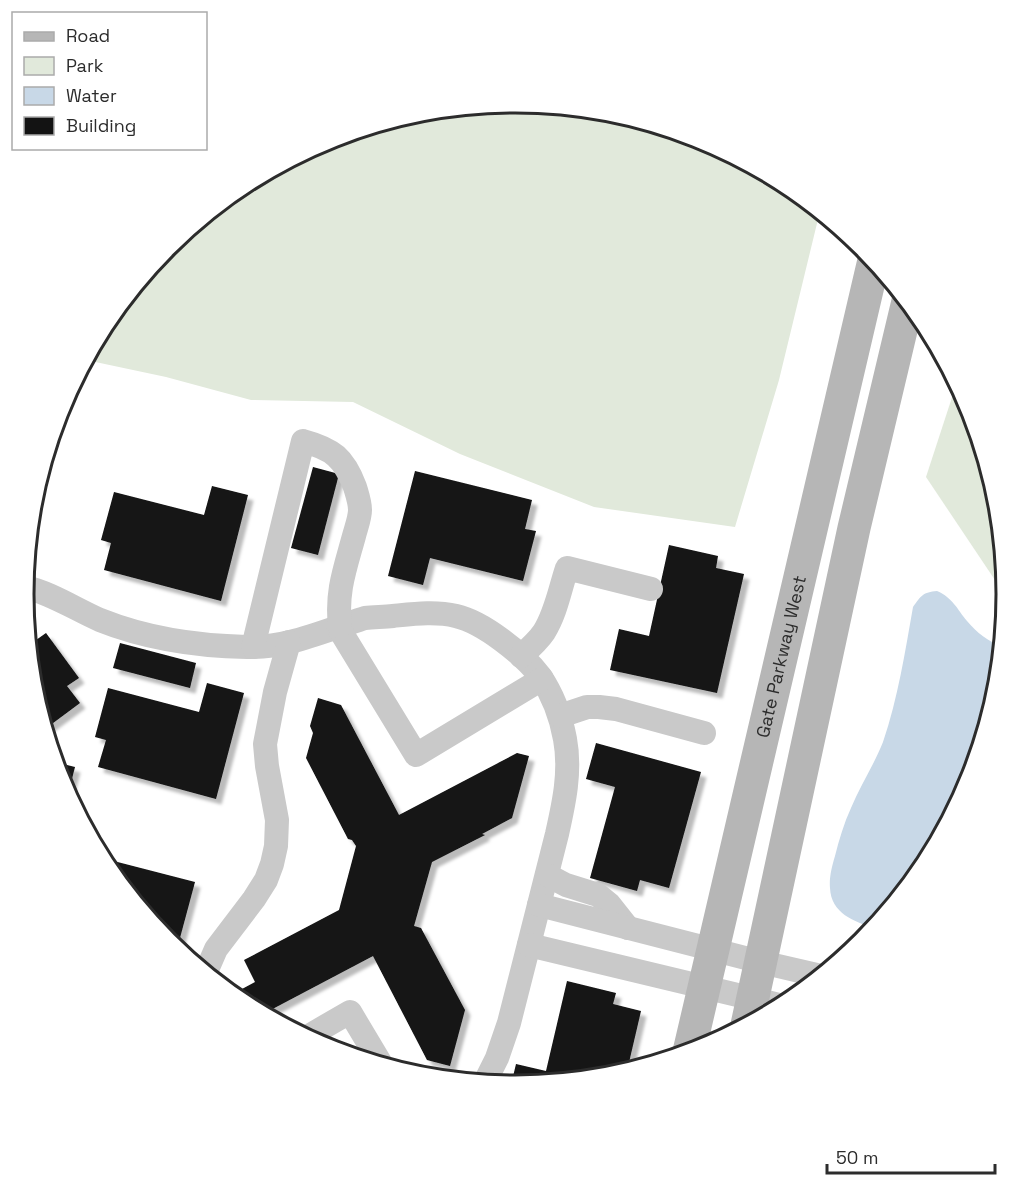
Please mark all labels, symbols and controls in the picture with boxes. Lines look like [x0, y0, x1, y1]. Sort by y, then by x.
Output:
legend [12, 12, 207, 150]
text: Road [66, 24, 110, 47]
text: Park [66, 54, 104, 77]
text: Water [66, 84, 117, 107]
text: Building [66, 114, 136, 137]
street label: Gate Parkway West [751, 573, 811, 740]
scale bar [827, 1137, 995, 1175]
text: 50 m [836, 1146, 878, 1169]

